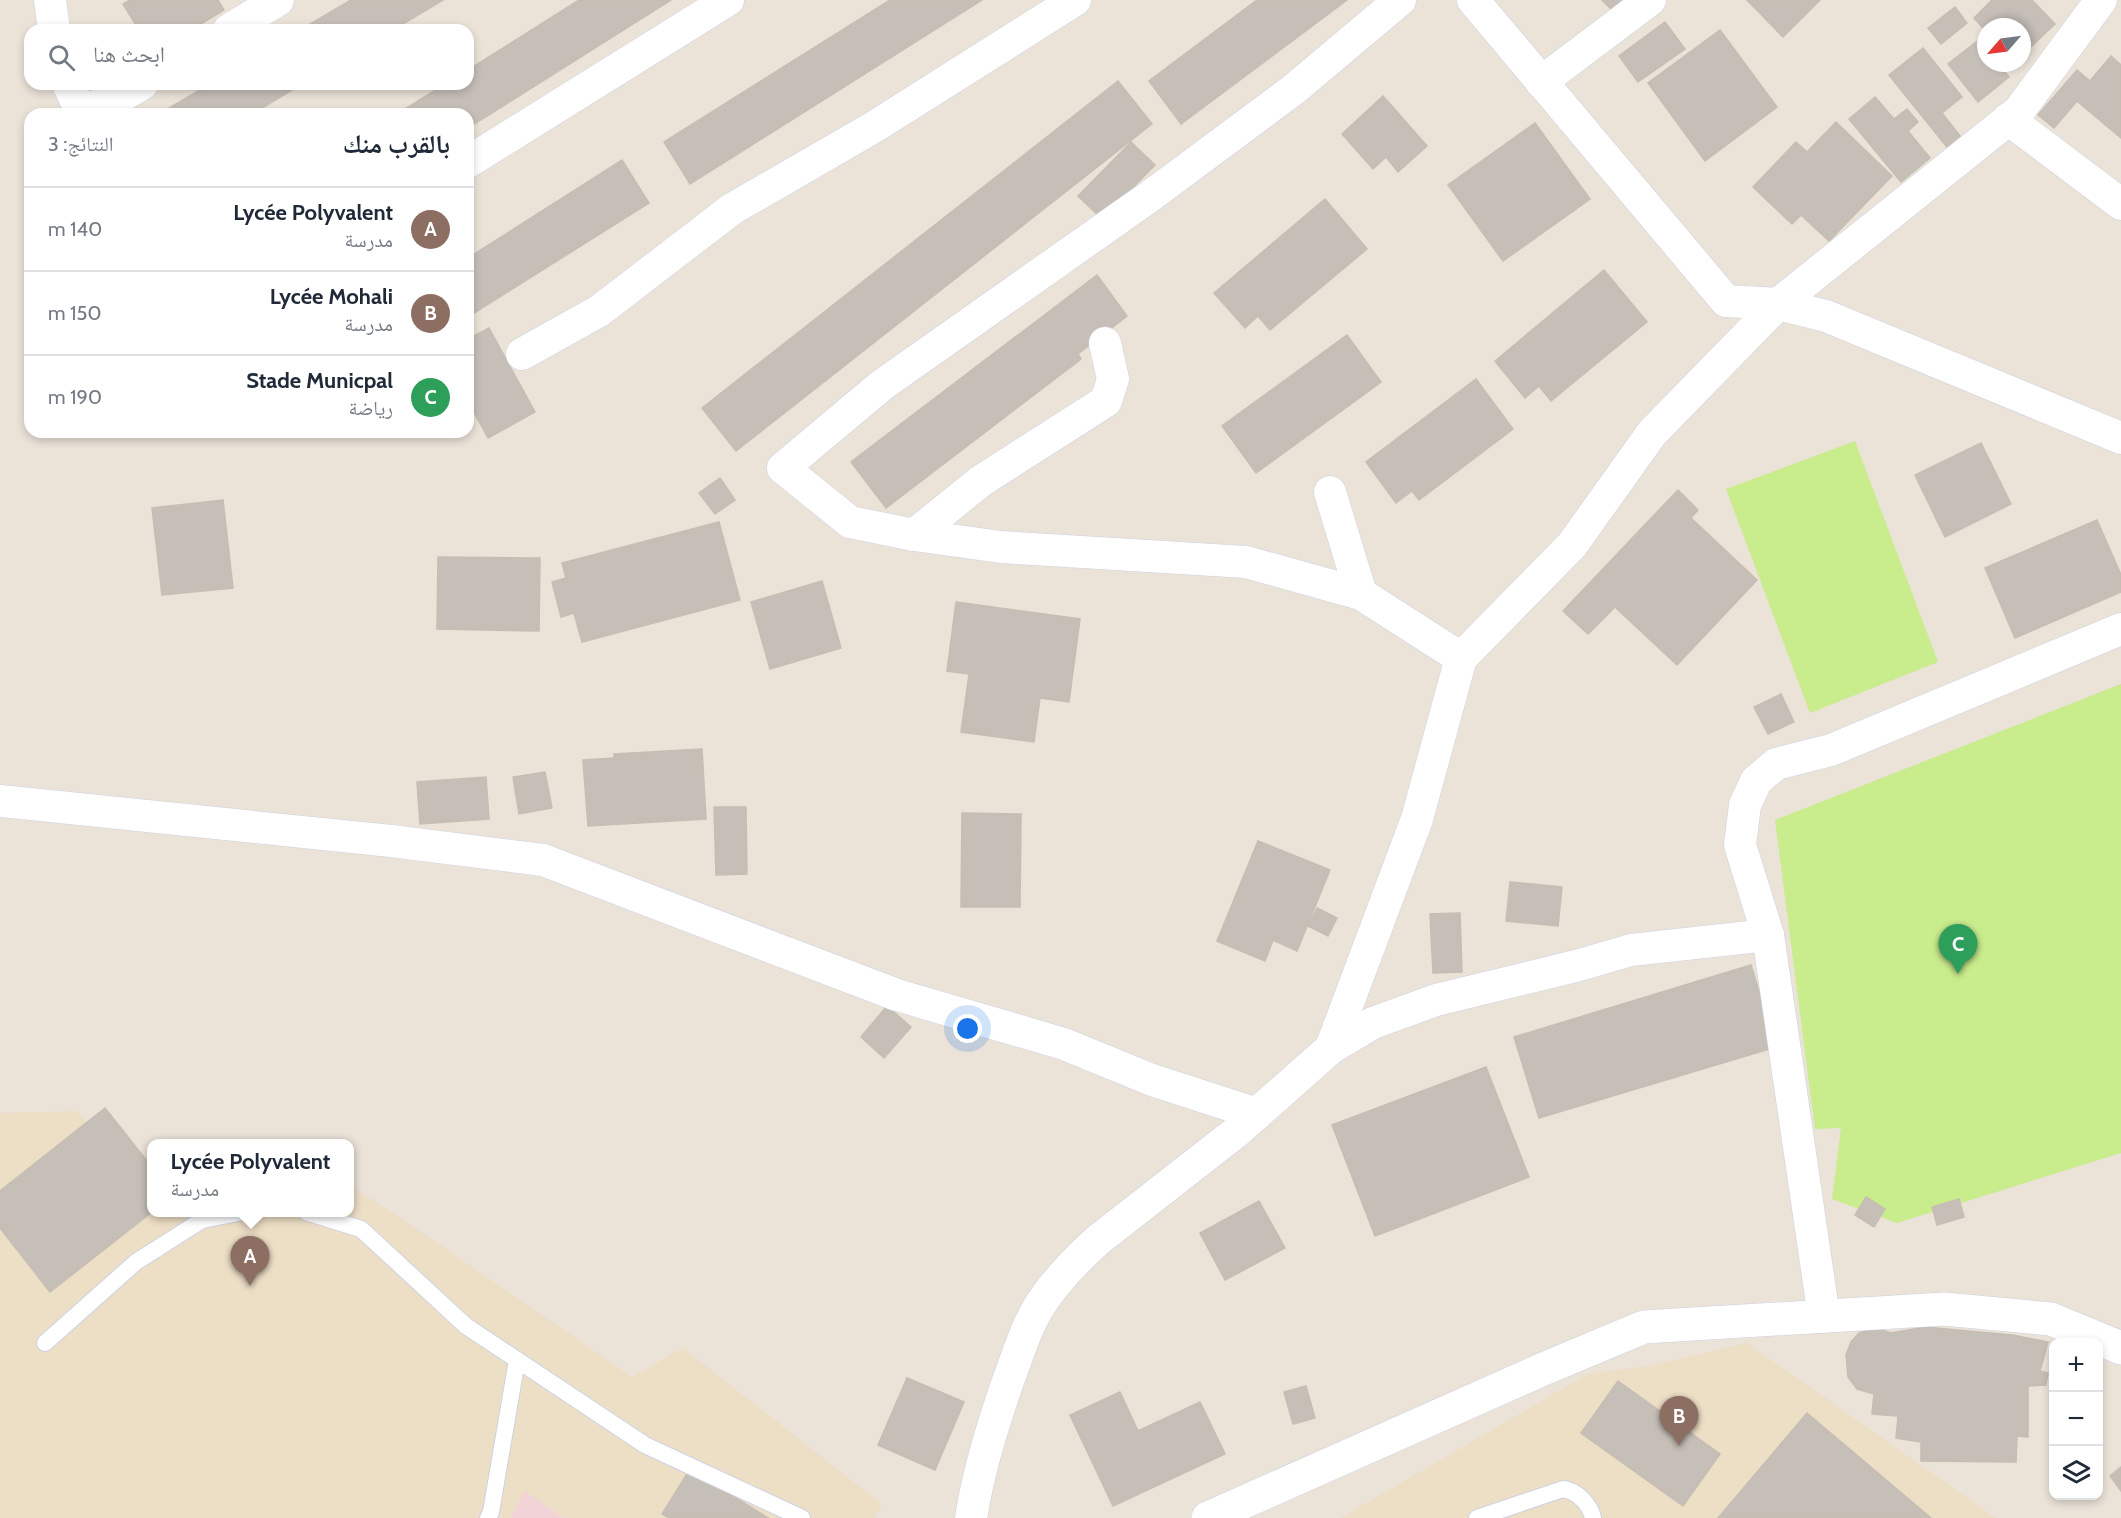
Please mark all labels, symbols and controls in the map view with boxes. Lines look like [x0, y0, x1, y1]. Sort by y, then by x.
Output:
north arrow [1977, 18, 2031, 72]
search box [24, 24, 474, 90]
icon: search [45, 41, 78, 74]
text: ابحث هنا [93, 41, 165, 68]
text: بالقرب منك [343, 128, 450, 160]
text: النتائج: 3 [48, 132, 113, 156]
text: Lycée Polyvalent [233, 199, 393, 226]
text: 140 m [48, 217, 102, 241]
text: A [424, 217, 437, 241]
text: مدرسة [344, 228, 393, 252]
text: Lycée Mohali [270, 283, 393, 310]
text: 150 m [48, 301, 101, 325]
text: B [424, 301, 437, 325]
text: مدرسة [344, 312, 393, 336]
text: Stade Municpal [246, 367, 393, 394]
text: 190 m [48, 385, 102, 409]
text: C [424, 385, 437, 409]
text: رياضة [349, 396, 393, 420]
pin: C [1938, 924, 1978, 974]
your location [953, 1014, 982, 1043]
popup [147, 1139, 354, 1217]
text: Lycée Polyvalent [171, 1148, 330, 1175]
text: مدرسة [171, 1177, 219, 1201]
pin: A [230, 1236, 270, 1286]
map controls [2049, 1338, 2103, 1500]
button: + [2049, 1338, 2103, 1392]
button: − [2049, 1392, 2103, 1446]
pin: B [1660, 1396, 1698, 1446]
button: layers [2049, 1446, 2103, 1500]

